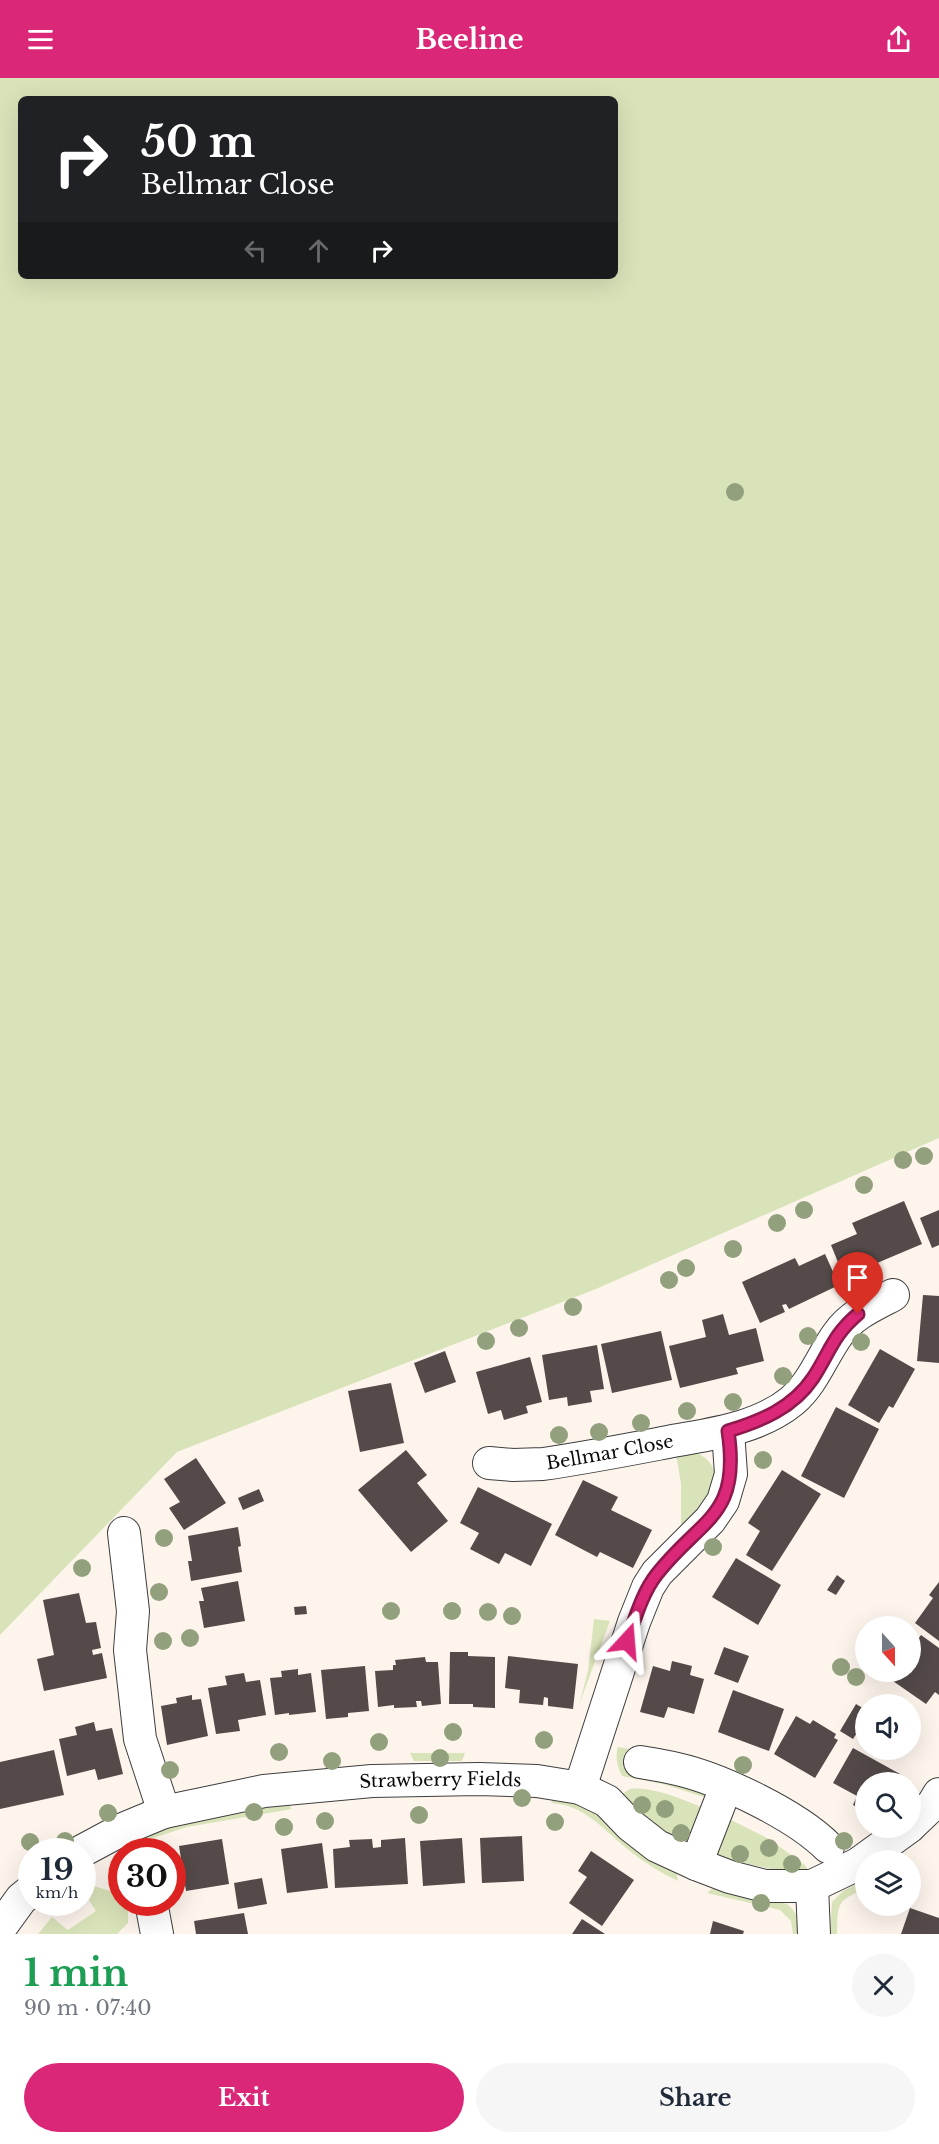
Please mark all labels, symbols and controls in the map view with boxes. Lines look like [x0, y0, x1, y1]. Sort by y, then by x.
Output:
icon: menu [24, 23, 57, 56]
text: Beeline [416, 23, 523, 56]
icon: share [882, 23, 915, 56]
text: 50 m [141, 116, 255, 168]
icon: right [42, 120, 120, 198]
text: Bellmar Close [141, 168, 334, 201]
icon: left [239, 234, 272, 267]
icon: ahead [302, 234, 335, 267]
icon: right [365, 234, 398, 267]
pin [832, 1252, 883, 1314]
icon: arrive [841, 1261, 874, 1294]
street label: Bellmar Close [545, 1430, 675, 1474]
position arrow [595, 1609, 659, 1673]
north arrow [855, 1616, 921, 1682]
map controls [855, 1616, 921, 1916]
button: sound [855, 1694, 921, 1760]
street label: Strawberry Fields [358, 1768, 522, 1793]
button: search [855, 1772, 921, 1838]
speed limit sign: 30 [108, 1838, 186, 1916]
button: layers [855, 1850, 921, 1916]
text: 19 [40, 1851, 74, 1888]
text: km/h [36, 1883, 78, 1902]
text: 1 min [24, 1951, 128, 1996]
button: close [852, 1954, 915, 2017]
text: 90 m · 07:40 [24, 1996, 152, 2020]
button: Exit [24, 2063, 464, 2132]
button: Share [476, 2063, 915, 2132]

